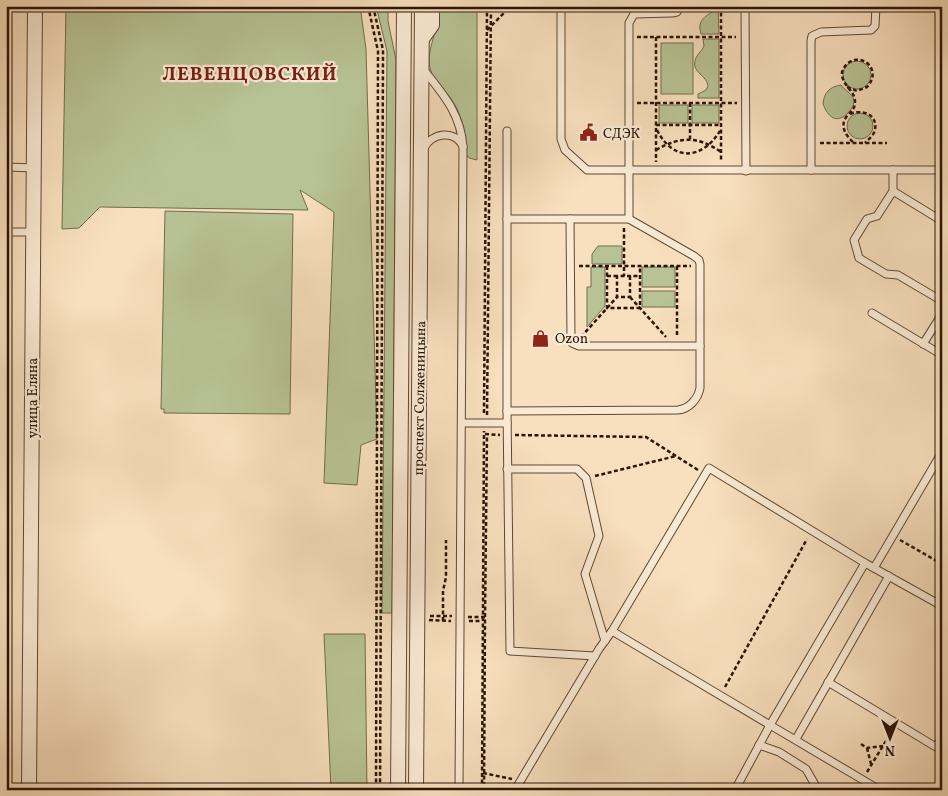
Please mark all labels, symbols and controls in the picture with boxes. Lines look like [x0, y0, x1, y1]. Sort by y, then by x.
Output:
district label: ЛЕВЕНЦОВСКИЙ [163, 62, 337, 88]
public building icon: СДЭК [579, 123, 599, 143]
place label: СДЭК [603, 125, 641, 144]
street label: проспект Солженицына [410, 320, 431, 476]
shop icon: Ozon [531, 328, 551, 348]
place label: Ozon [555, 330, 588, 349]
street label: улица Еляна [24, 358, 43, 438]
north arrow [866, 714, 916, 764]
text: N [885, 740, 895, 759]

